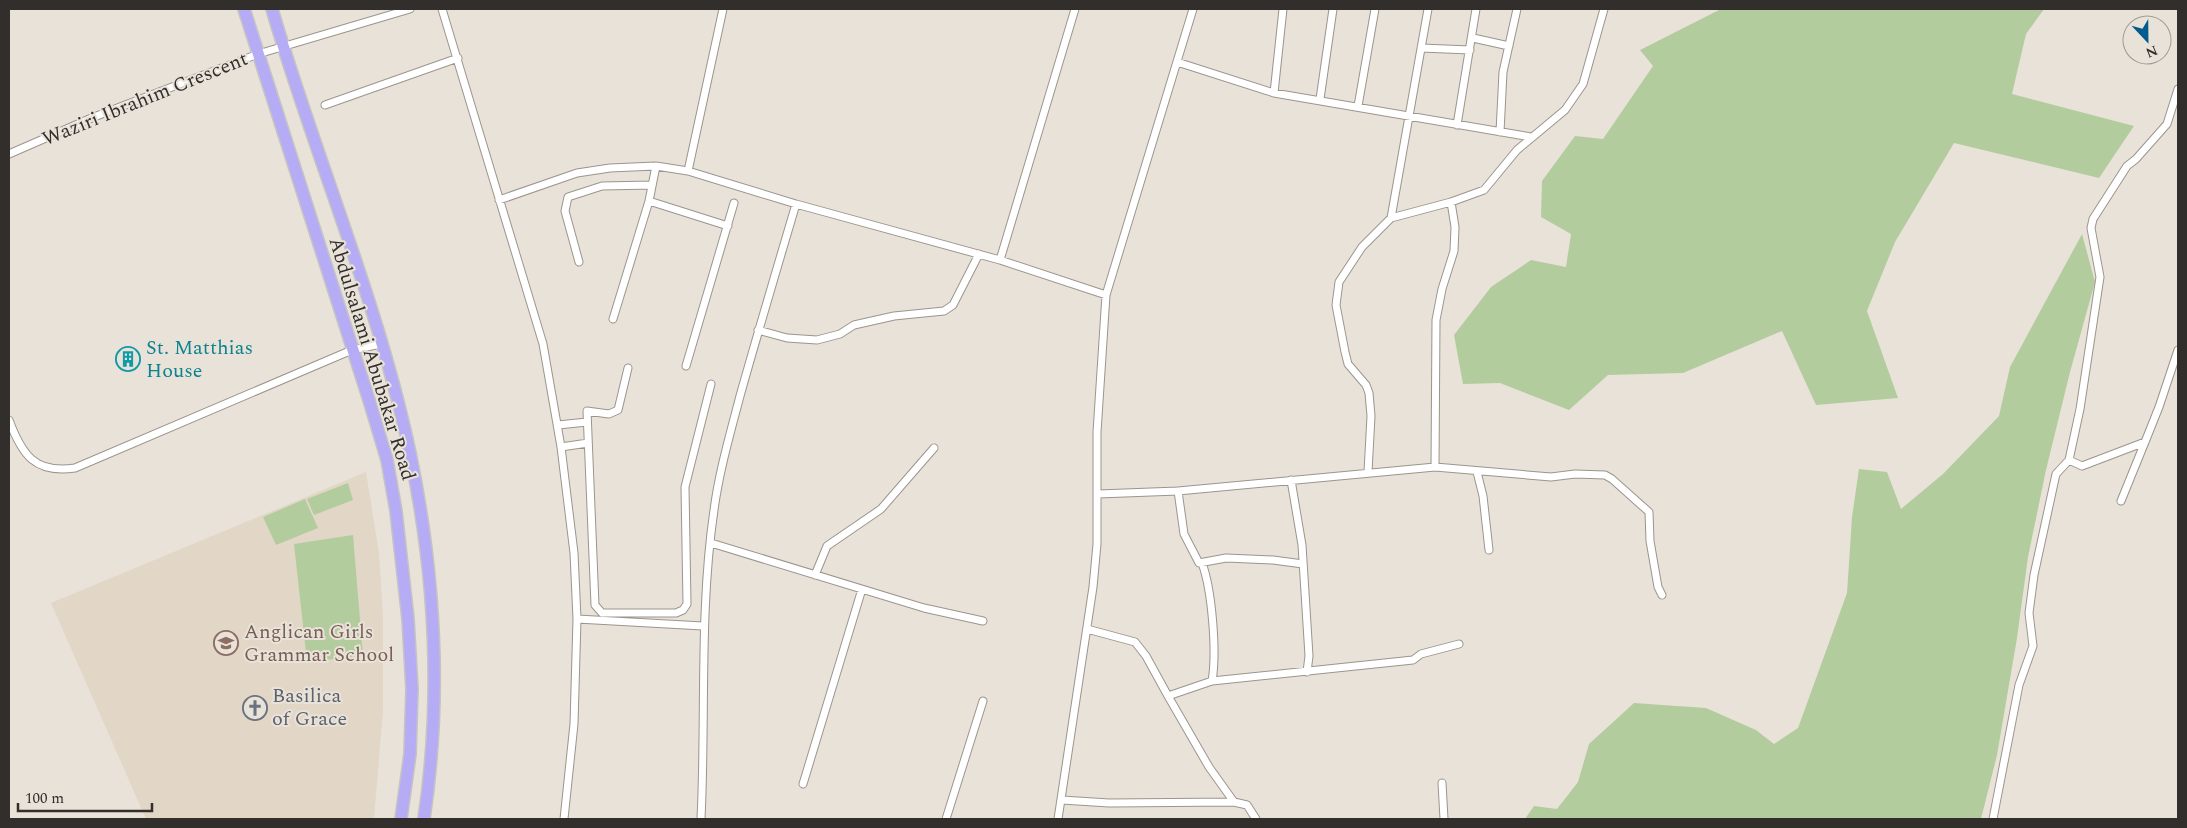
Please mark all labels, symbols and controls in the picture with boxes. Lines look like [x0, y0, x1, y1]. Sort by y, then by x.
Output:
north arrow [2122, 15, 2172, 65]
text: N [2142, 40, 2161, 63]
street label: Waziri Ibrahim Crescent [38, 44, 252, 154]
street label: Abdulsalami Abubakar Road [321, 234, 423, 484]
place label: St. Matthias House [146, 333, 253, 386]
building icon: St. Matthias House [115, 346, 141, 372]
place label: Anglican Girls Grammar School [244, 617, 394, 670]
school or university icon: Anglican Girls Grammar School [213, 630, 239, 656]
place label: Basilica of Grace [272, 681, 347, 734]
church icon: Basilica of Grace [242, 695, 268, 721]
scale bar [18, 780, 151, 812]
text: 100 m [25, 787, 64, 810]

